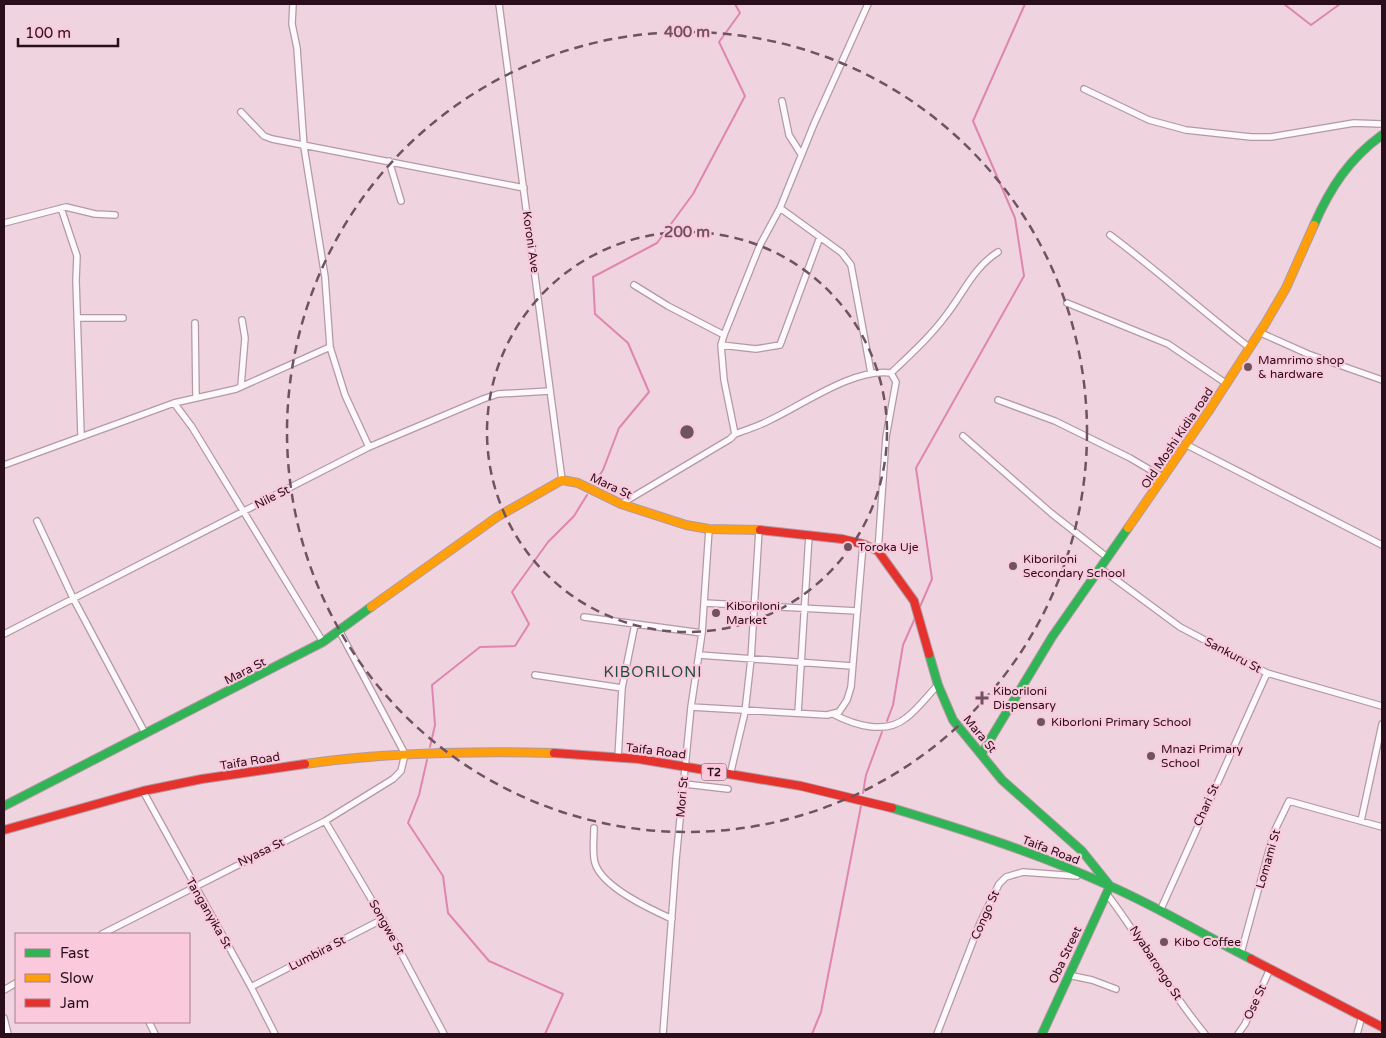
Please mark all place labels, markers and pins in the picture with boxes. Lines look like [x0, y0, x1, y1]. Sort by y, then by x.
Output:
place label: Mamrimo shop & hardware [1258, 353, 1344, 381]
marker: Mamrimo shop & hardware [1242, 361, 1254, 373]
centre of rings [678, 423, 696, 441]
place label: Toroka Uje [858, 540, 919, 554]
marker: Toroka Uje [842, 541, 854, 553]
place label: Kiboriloni Secondary School [1023, 552, 1125, 580]
marker: Kiboriloni Secondary School [1007, 560, 1019, 572]
place label: Kiboriloni Market [726, 599, 780, 627]
marker: Kiboriloni Market [710, 607, 722, 619]
place label: Kiboriloni Dispensary [993, 684, 1056, 712]
marker: Kiboriloni Dispensary [975, 691, 989, 705]
place label: Kiborloni Primary School [1051, 715, 1191, 729]
marker: Kiborloni Primary School [1035, 716, 1047, 728]
place label: Mnazi Primary School [1161, 742, 1244, 770]
marker: Mnazi Primary School [1145, 750, 1157, 762]
place label: Kibo Coffee [1174, 935, 1241, 949]
marker: Kibo Coffee [1158, 936, 1170, 948]

